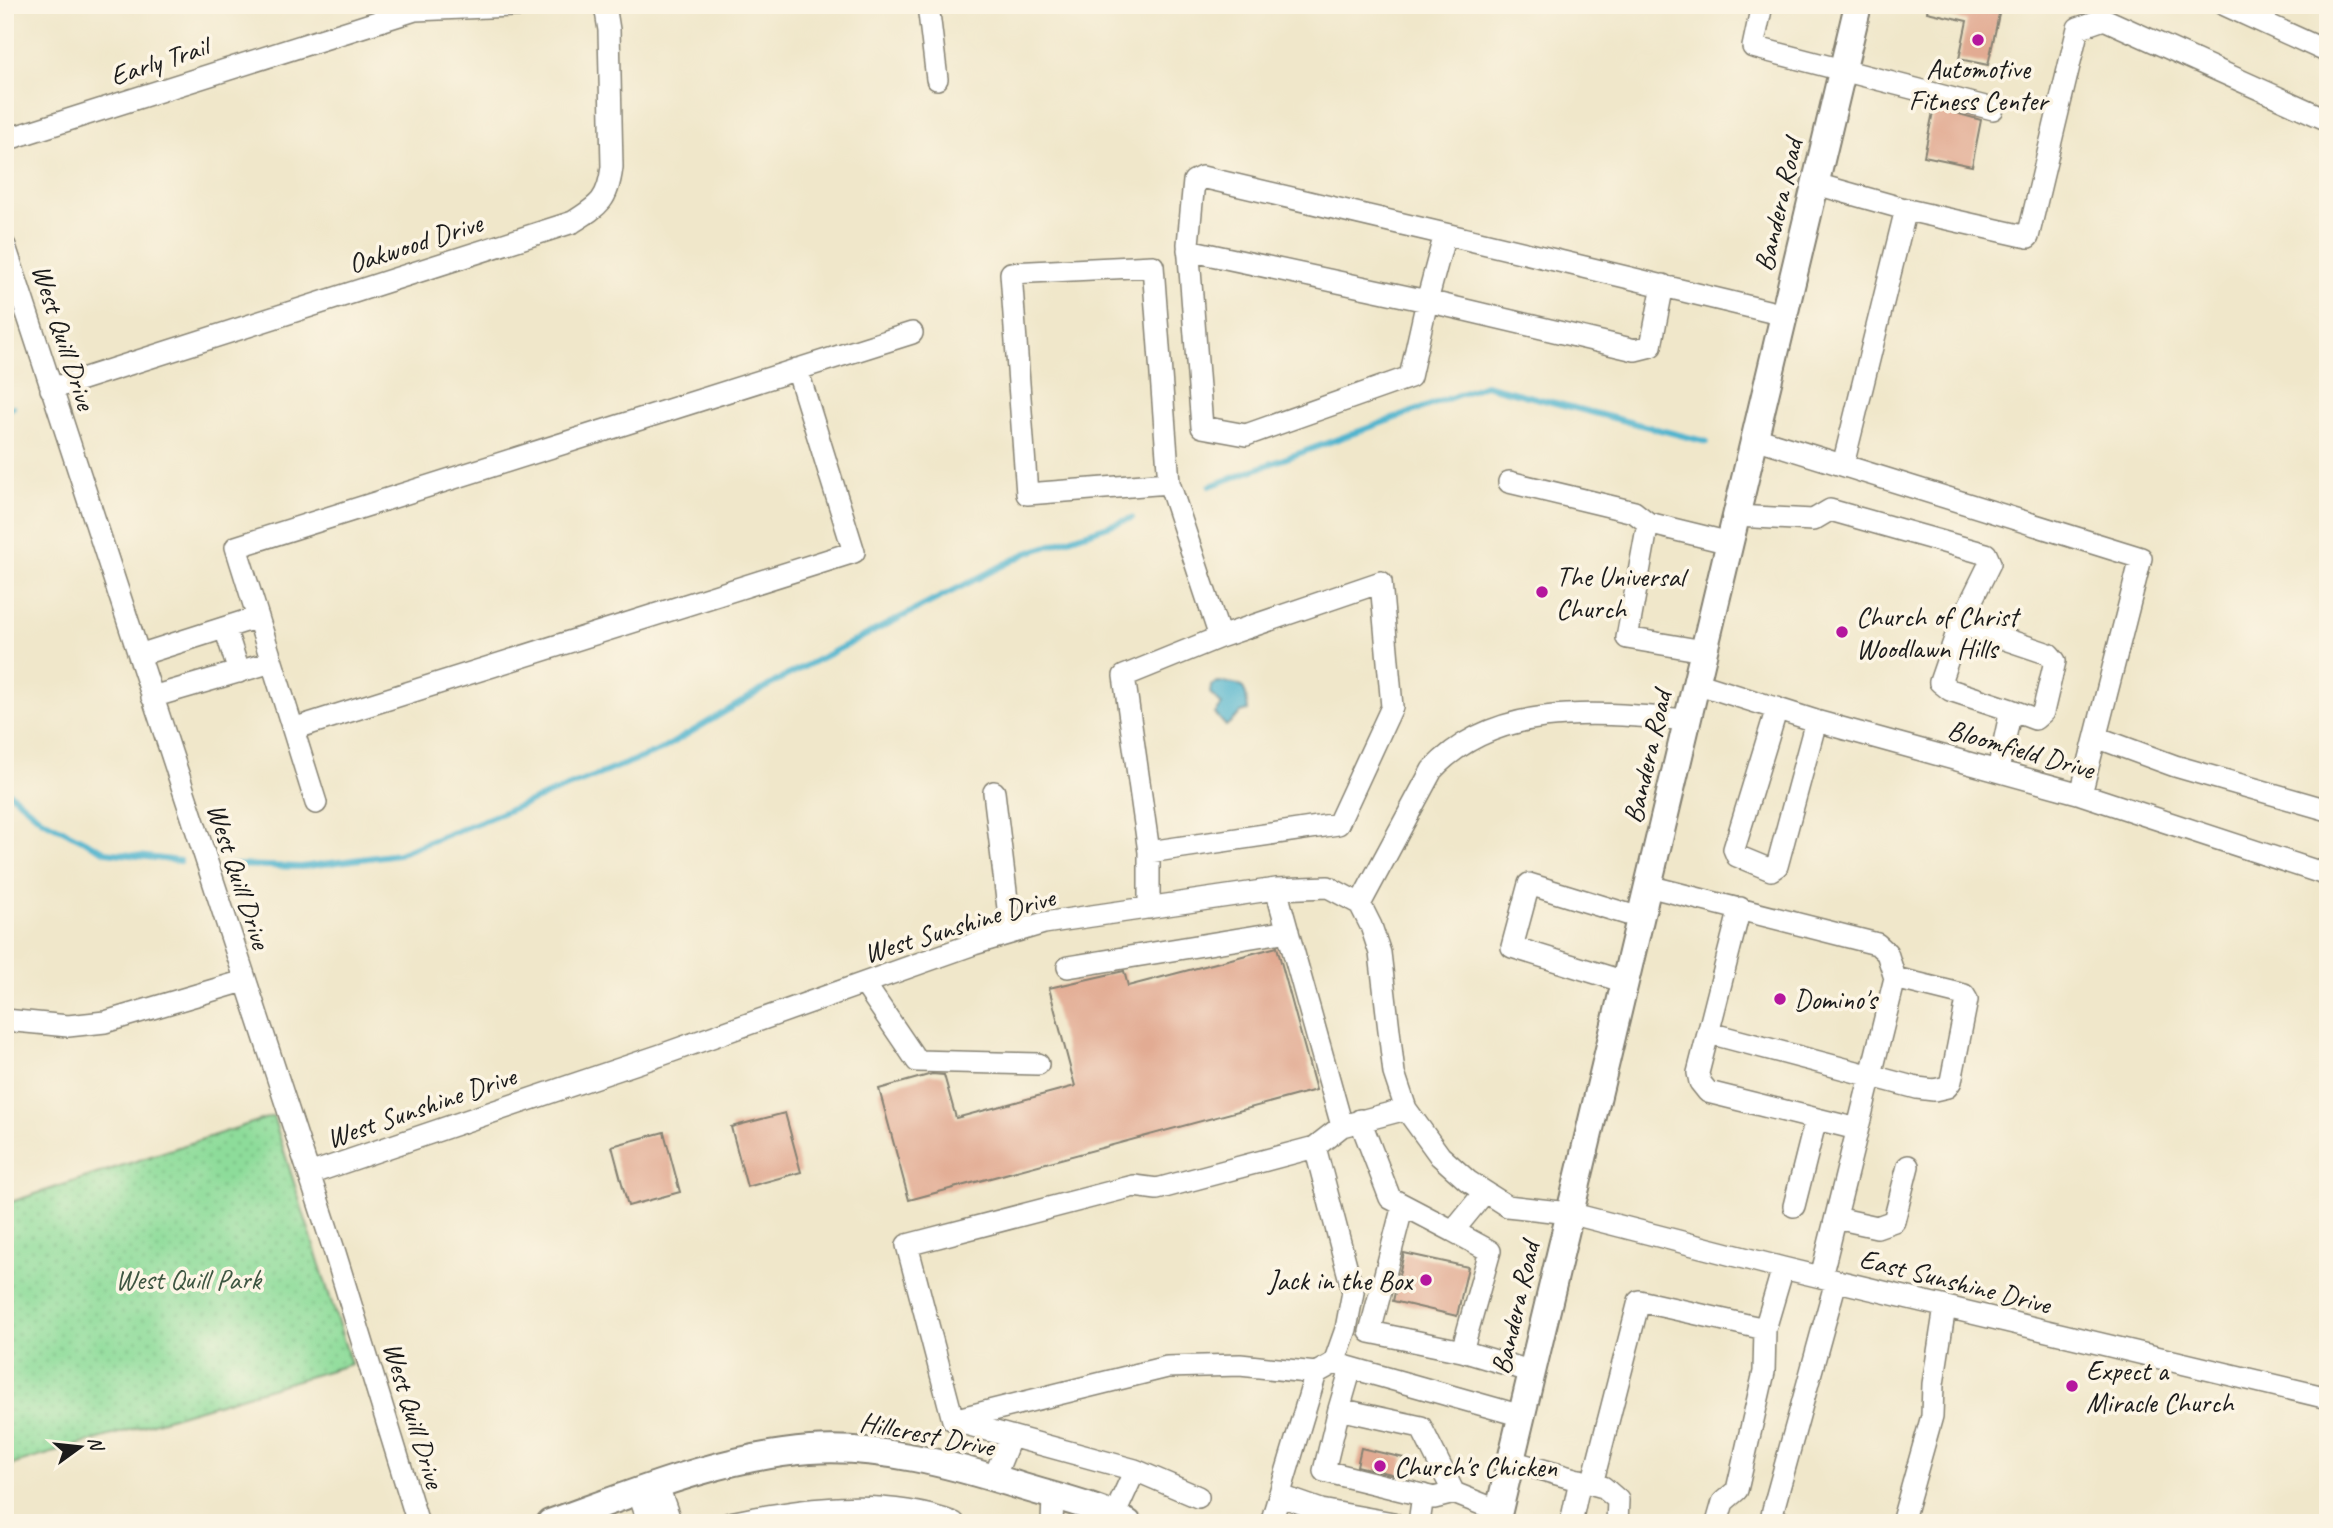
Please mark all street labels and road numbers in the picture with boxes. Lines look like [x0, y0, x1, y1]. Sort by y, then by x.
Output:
street label: Early Trail [106, 27, 217, 93]
street label: Bandera Road [1746, 132, 1811, 275]
street label: Oakwood Drive [344, 204, 488, 281]
street label: West Quill Drive [24, 260, 104, 416]
street label: Bandera Road [1615, 684, 1680, 827]
street label: Bloomfield Drive [1944, 711, 2100, 787]
street label: West Quill Drive [199, 799, 279, 955]
street label: West Sunshine Drive [859, 879, 1061, 971]
street label: West Sunshine Drive [322, 1058, 522, 1156]
street label: Bandera Road [1483, 1235, 1548, 1378]
street label: East Sunshine Drive [1856, 1240, 2056, 1322]
street label: West Quill Drive [375, 1338, 453, 1494]
street label: Hillcrest Drive [857, 1404, 999, 1465]

